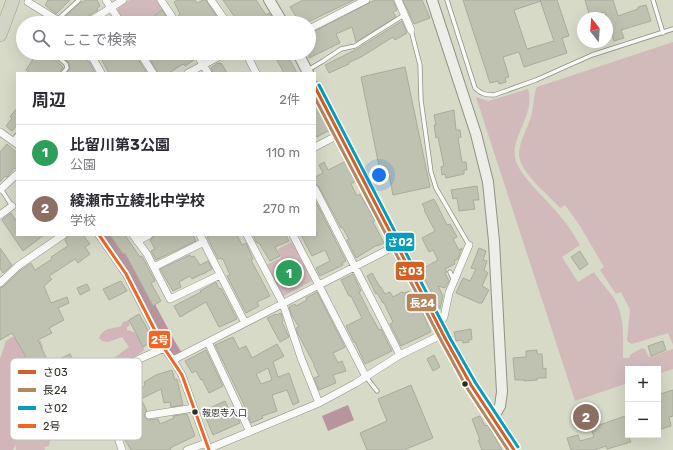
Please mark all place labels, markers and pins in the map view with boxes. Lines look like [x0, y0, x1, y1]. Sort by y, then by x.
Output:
pin: 1 [276, 258, 302, 288]
unlabelled marker [460, 379, 470, 389]
pin: 2 [573, 402, 599, 432]
marker: 報恩寺入口 [190, 407, 200, 417]
place label: 報恩寺入口 [202, 408, 247, 418]

